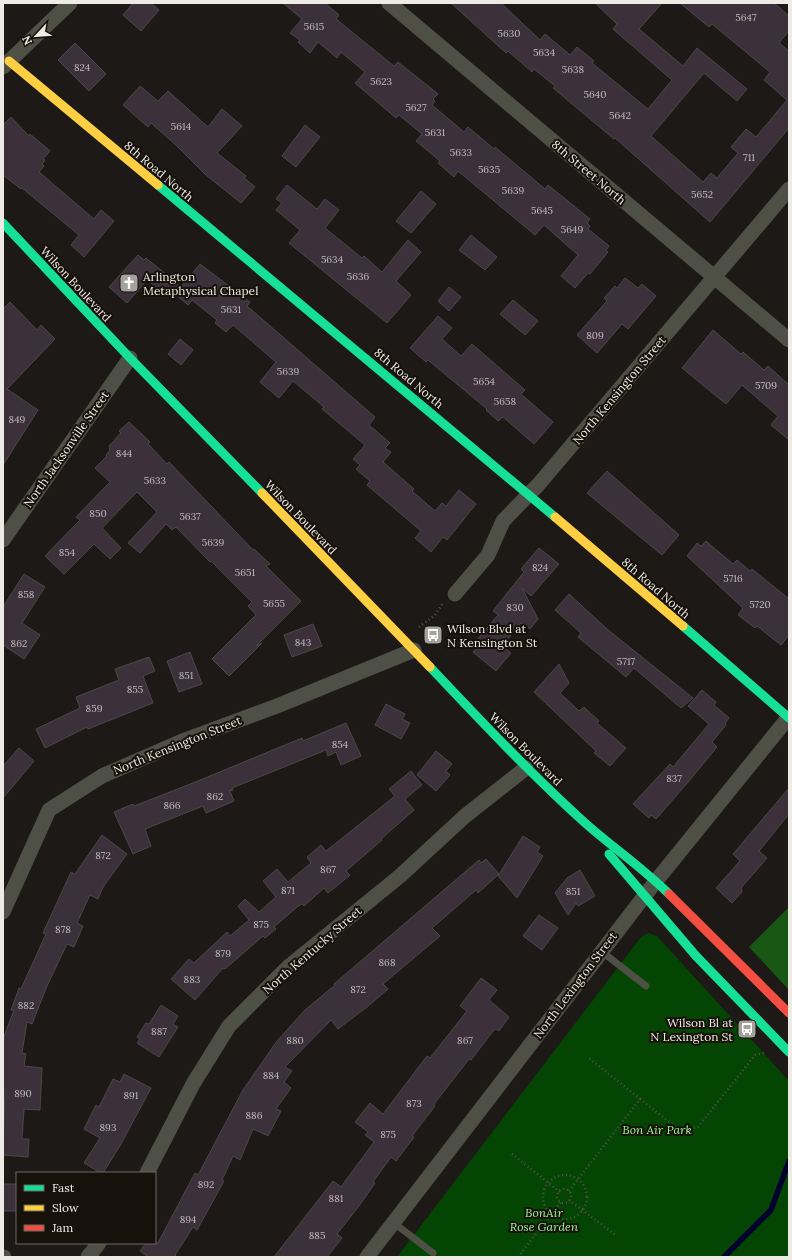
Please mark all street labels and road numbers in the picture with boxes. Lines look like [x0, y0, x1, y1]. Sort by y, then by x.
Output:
street label: 8th Street North [549, 137, 629, 207]
street label: 8th Road North [121, 138, 197, 204]
street label: Wilson Boulevard [37, 243, 115, 325]
street label: North Kensington Street [569, 332, 669, 447]
street label: 8th Road North [371, 345, 447, 411]
street label: North Jacksonville Street [20, 387, 112, 510]
street label: Wilson Boulevard [262, 477, 340, 557]
street label: 8th Road North [619, 554, 693, 622]
street label: Wilson Boulevard [486, 709, 566, 789]
street label: North Kensington Street [111, 712, 244, 778]
street label: North Kentucky Street [259, 903, 365, 997]
street label: North Lexington Street [530, 929, 620, 1041]

